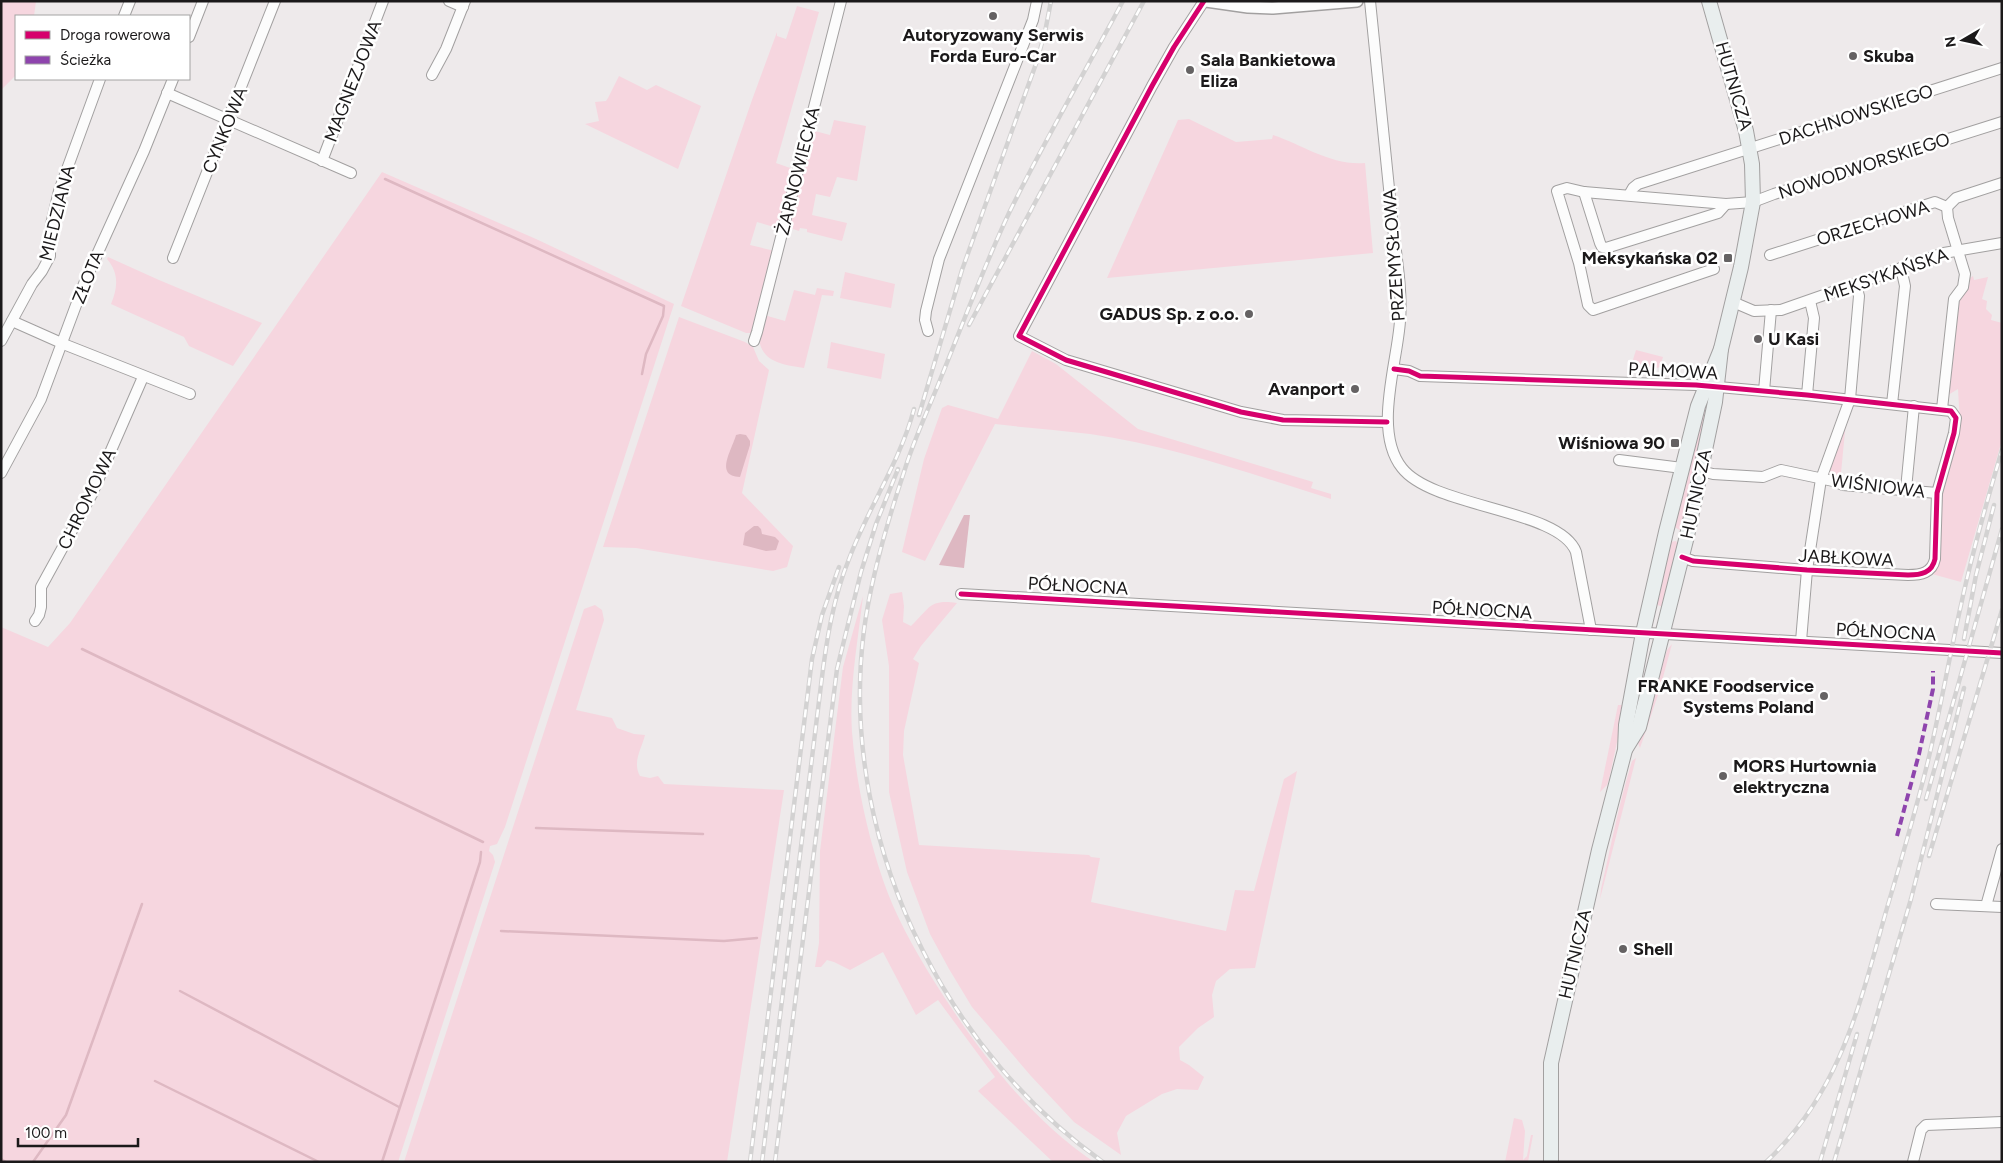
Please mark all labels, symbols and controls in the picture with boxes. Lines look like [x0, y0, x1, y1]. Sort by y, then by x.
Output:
marker: Autoryzowany Serwis Forda Euro-Car [987, 10, 999, 22]
legend [15, 15, 190, 80]
north arrow [1938, 15, 1988, 65]
street label: MAGNEZJOWA [320, 17, 386, 145]
place label: Autoryzowany Serwis Forda Euro-Car [902, 24, 1084, 67]
text: Droga rowerowa [60, 26, 170, 44]
text: N [1941, 35, 1960, 49]
street label: HUTNICZA [1711, 39, 1757, 133]
place label: Skuba [1863, 45, 1914, 67]
place label: Sala Bankietowa Eliza [1200, 49, 1336, 92]
marker: Skuba [1847, 50, 1859, 62]
text: Ścieżka [60, 51, 111, 69]
marker: Sala Bankietowa Eliza [1184, 64, 1196, 76]
street label: DACHNOWSKIEGO [1776, 80, 1936, 150]
street label: CYNKOWA [198, 83, 252, 177]
street label: ŻARNOWIECKA [771, 104, 825, 238]
street label: NOWODWORSKIEGO [1776, 128, 1953, 204]
street label: MIEDZIANA [34, 163, 80, 263]
street label: PRZEMYSŁOWA [1378, 188, 1410, 322]
street label: ORZECHOWA [1814, 195, 1932, 251]
street label: MEKSYKAŃSKA [1821, 243, 1951, 307]
street label: ZŁOTA [67, 247, 109, 307]
place label: Meksykańska 02 [1582, 247, 1718, 269]
marker: Meksykańska 02 [1722, 252, 1734, 264]
place label: GADUS Sp. z o.o. [1100, 303, 1239, 325]
marker: GADUS Sp. z o.o. [1243, 308, 1255, 320]
place label: U Kasi [1768, 328, 1819, 350]
marker: U Kasi [1752, 333, 1764, 345]
street label: PALMOWA [1628, 358, 1718, 384]
place label: Avanport [1268, 378, 1345, 400]
marker: Avanport [1349, 383, 1361, 395]
place label: Wiśniowa 90 [1558, 432, 1665, 454]
marker: Wiśniowa 90 [1669, 437, 1681, 449]
street label: CHROMOWA [53, 445, 121, 553]
street label: HUTNICZA [1676, 447, 1716, 541]
street label: WIŚNIOWA [1830, 469, 1926, 503]
street label: JABŁKOWA [1798, 545, 1894, 571]
street label: PÓŁNOCNA [1027, 572, 1129, 600]
street label: PÓŁNOCNA [1431, 596, 1533, 624]
street label: PÓŁNOCNA [1835, 618, 1937, 646]
place label: FRANKE Foodservice Systems Poland [1638, 675, 1814, 718]
marker: FRANKE Foodservice Systems Poland [1818, 690, 1830, 702]
place label: MORS Hurtownia elektryczna [1733, 755, 1877, 798]
marker: MORS Hurtownia elektryczna [1717, 770, 1729, 782]
street label: HUTNICZA [1554, 907, 1596, 1001]
place label: Shell [1633, 938, 1673, 960]
marker: Shell [1617, 943, 1629, 955]
scale bar [18, 1116, 138, 1148]
text: 100 m [25, 1124, 67, 1142]

